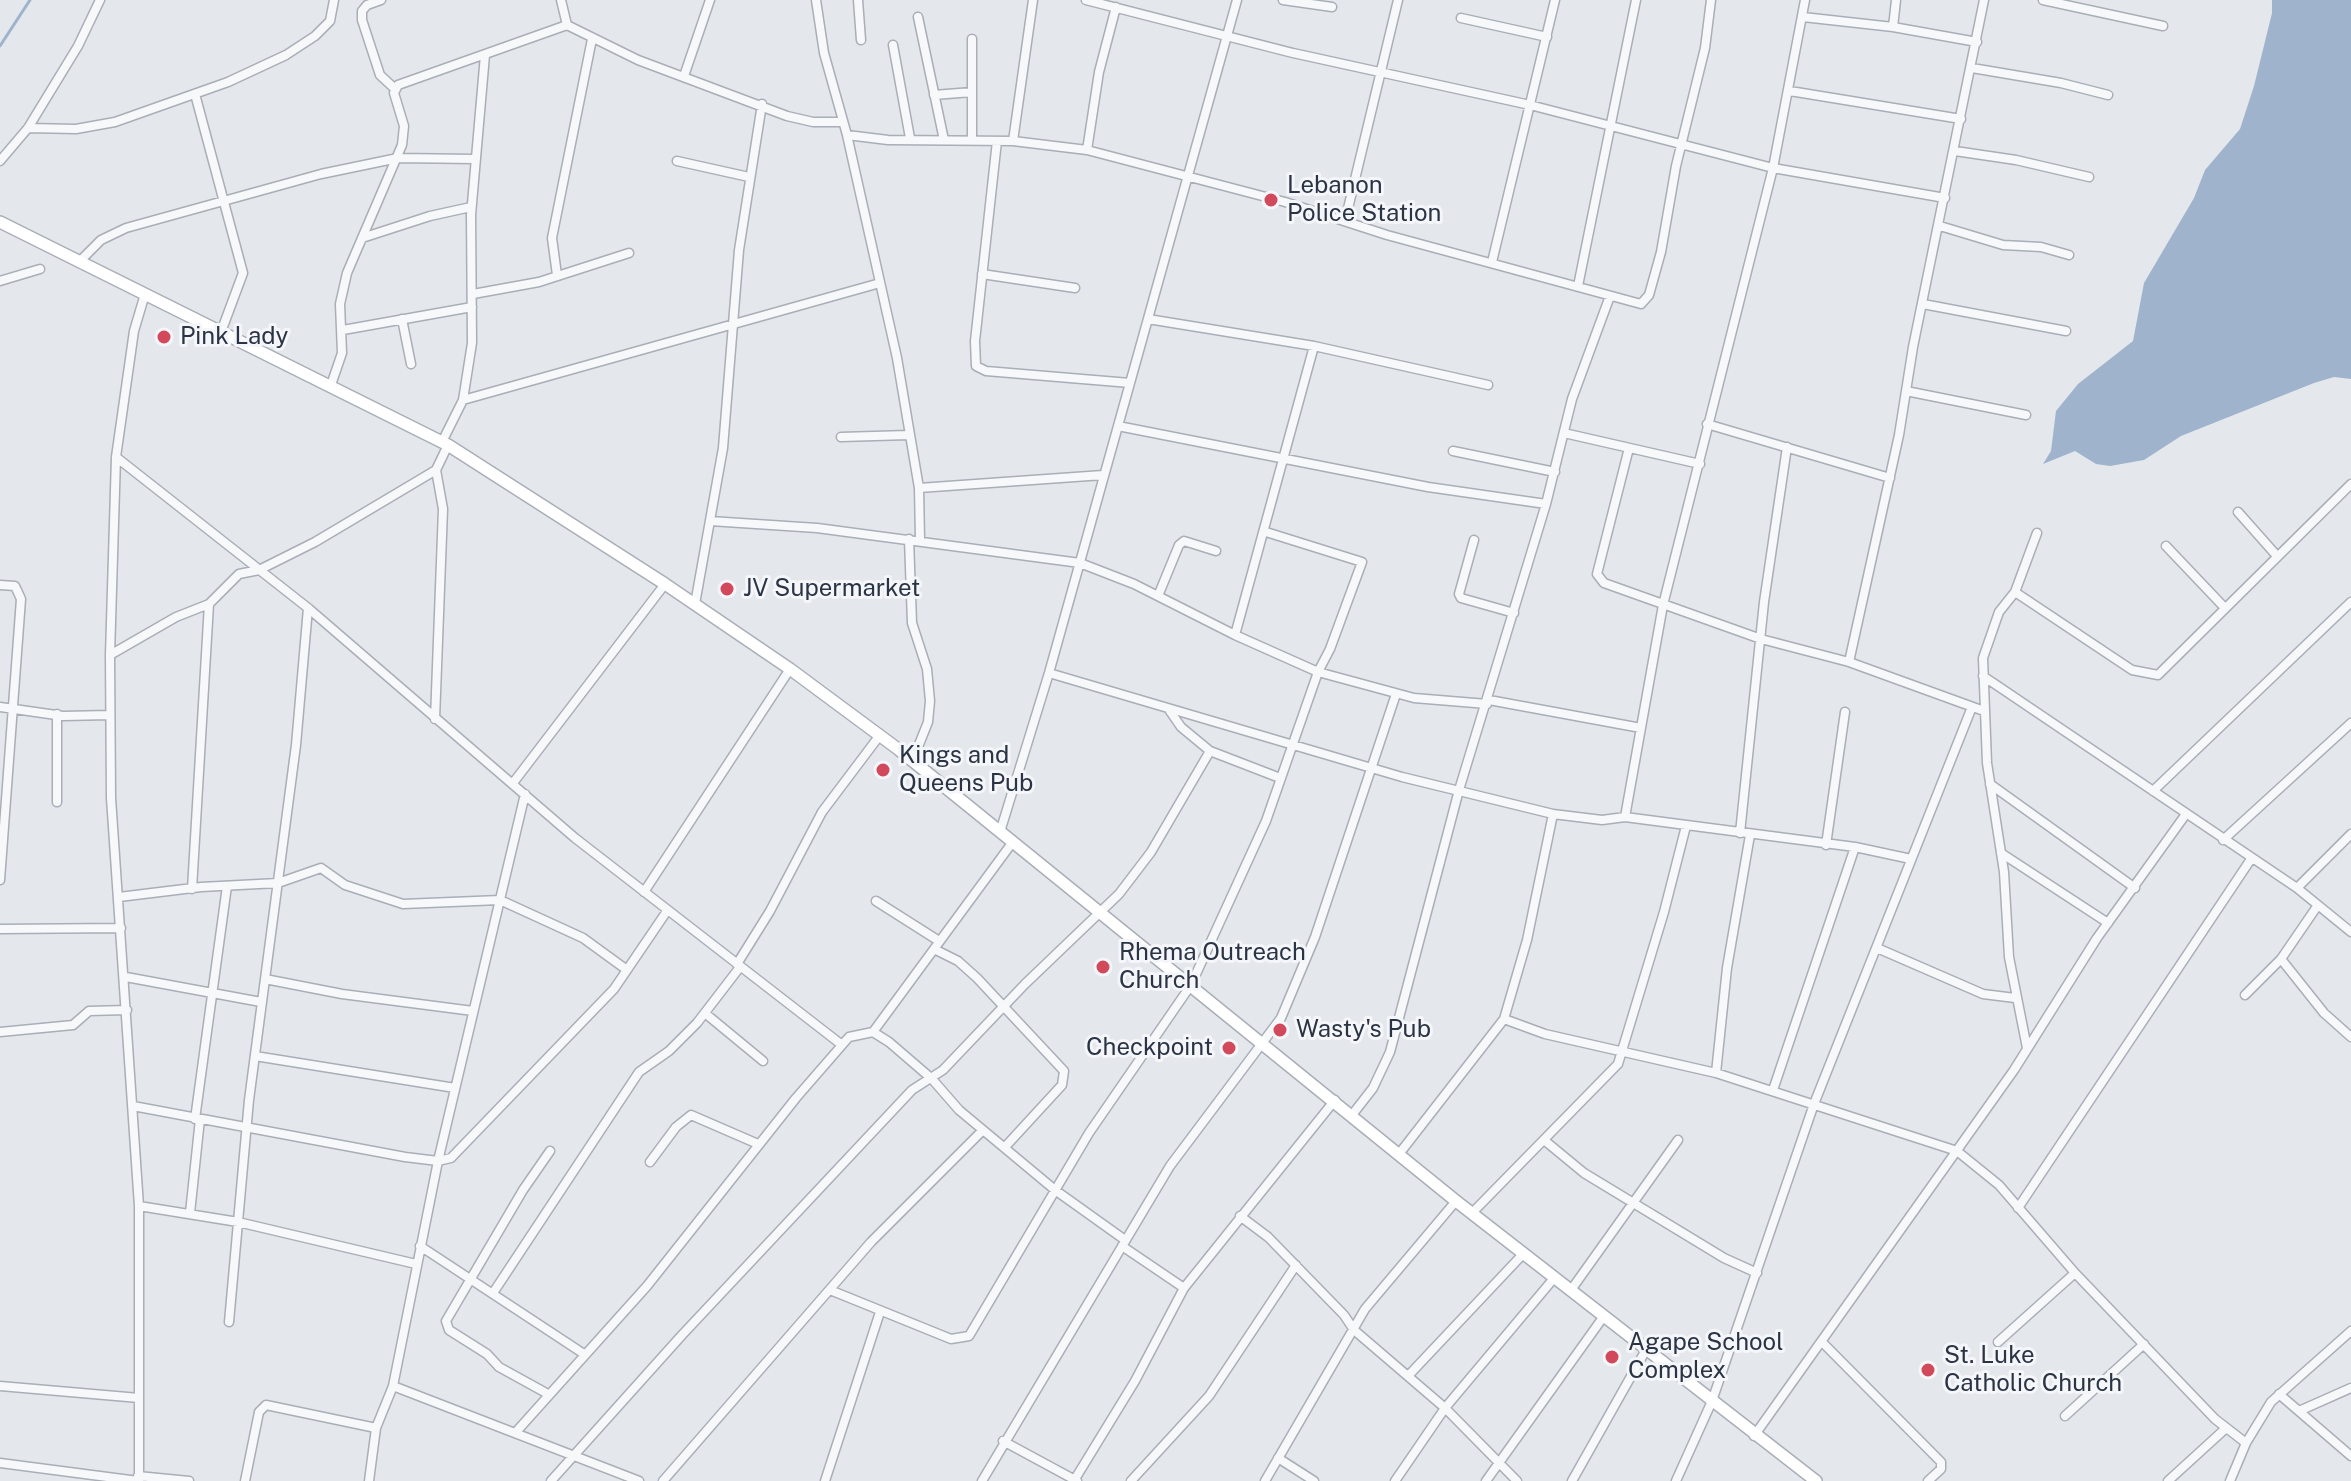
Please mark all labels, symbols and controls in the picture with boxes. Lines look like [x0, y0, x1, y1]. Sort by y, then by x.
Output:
place label: Lebanon Police Station [1287, 172, 1441, 228]
marker: Lebanon Police Station [1262, 191, 1280, 209]
place label: Pink Lady [180, 323, 288, 351]
marker: Pink Lady [155, 328, 173, 346]
place label: JV Supermarket [743, 575, 920, 603]
marker: JV Supermarket [718, 580, 736, 598]
place label: Kings and Queens Pub [899, 742, 1033, 798]
marker: Kings and Queens Pub [874, 761, 892, 779]
place label: Rhema Outreach Church [1119, 939, 1306, 995]
marker: Rhema Outreach Church [1094, 958, 1112, 976]
place label: Wasty's Pub [1296, 1016, 1431, 1044]
marker: Wasty's Pub [1271, 1021, 1289, 1039]
place label: Checkpoint [1086, 1034, 1213, 1062]
marker: Checkpoint [1220, 1039, 1238, 1057]
place label: Agape School Complex [1628, 1329, 1783, 1385]
place label: St. Luke Catholic Church [1944, 1342, 2122, 1398]
marker: Agape School Complex [1603, 1348, 1621, 1366]
marker: St. Luke Catholic Church [1919, 1361, 1937, 1379]

